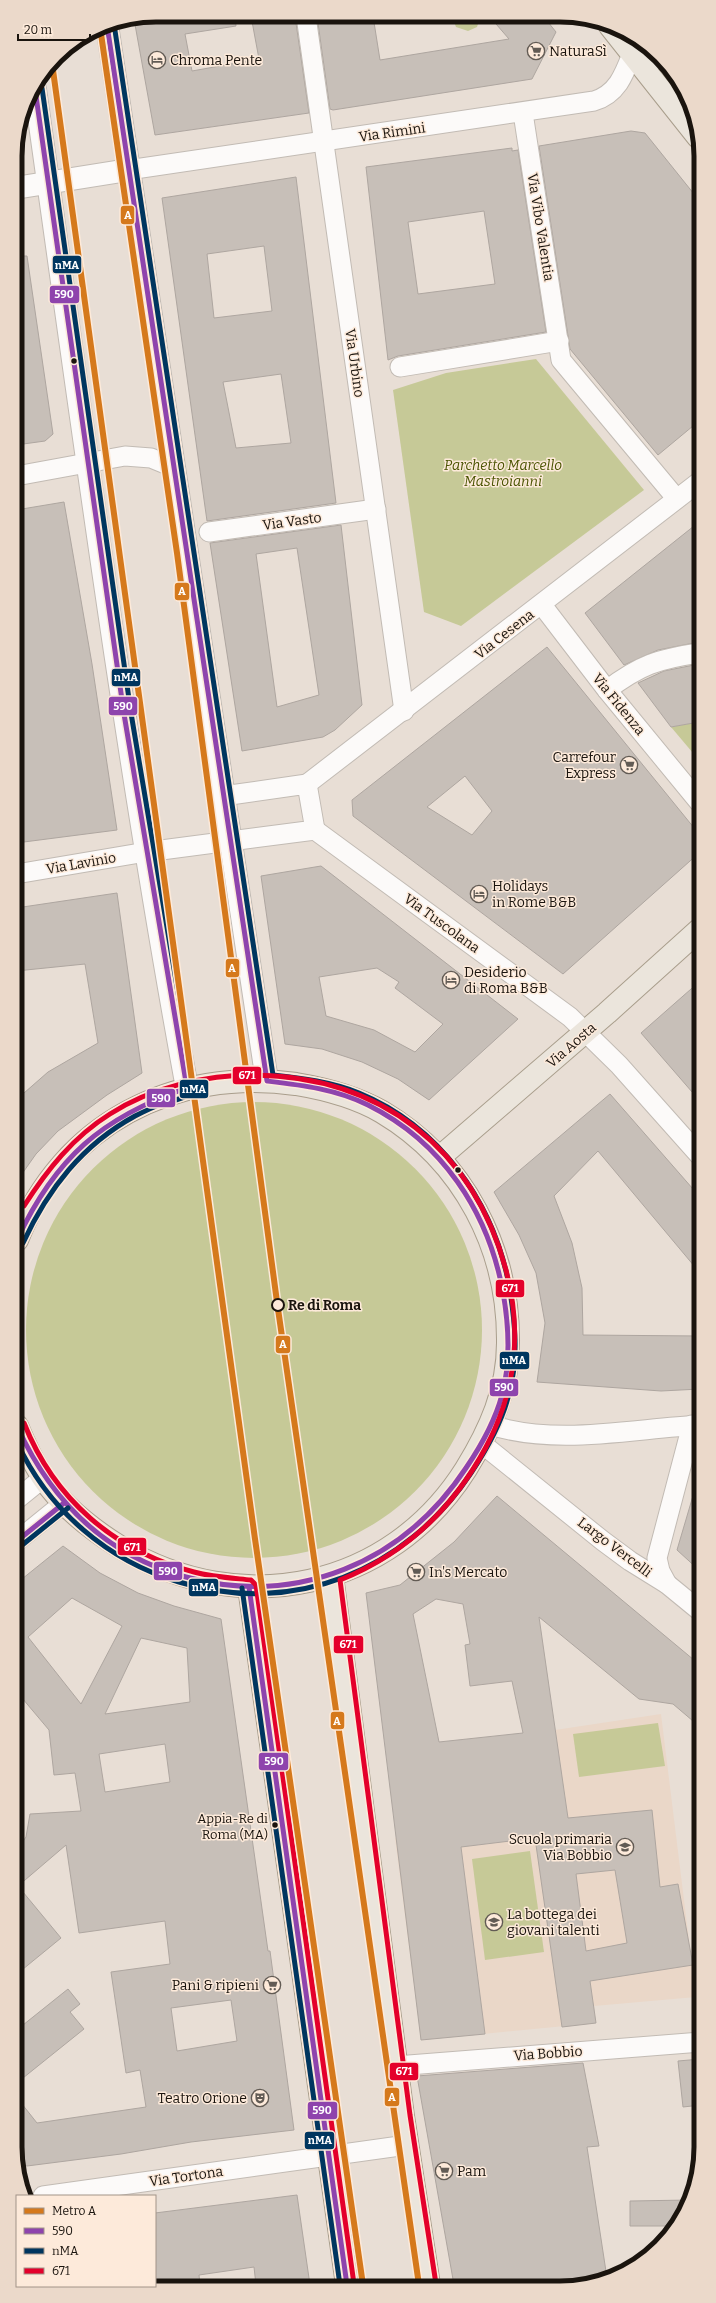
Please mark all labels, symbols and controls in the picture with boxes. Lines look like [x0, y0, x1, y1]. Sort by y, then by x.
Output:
scale bar [18, 16, 90, 42]
text: 20 m [24, 23, 53, 37]
supermarket icon: NaturaSì [526, 41, 546, 61]
place label: NaturaSì [549, 43, 607, 60]
hotel icon: Chroma Pente [147, 50, 167, 70]
place label: Chroma Pente [170, 52, 262, 69]
street label: Via Rimini [358, 119, 427, 146]
street label: Via Vibo Valentia [524, 172, 557, 283]
line badge: A [120, 205, 135, 225]
text: A [124, 209, 132, 222]
line badge: nMA [52, 255, 82, 274]
text: nMA [55, 259, 79, 272]
line badge: 590 [49, 285, 80, 304]
text: 590 [54, 288, 74, 301]
street label: Via Urbino [341, 328, 368, 398]
unlabelled marker [69, 356, 79, 366]
park label: Parchetto Marcello Mastroianni [444, 457, 562, 490]
street label: Via Vasto [262, 509, 323, 534]
line badge: A [174, 582, 190, 601]
text: A [178, 585, 186, 598]
street label: Via Cesena [471, 606, 538, 663]
line badge: nMA [111, 668, 141, 687]
street label: Via Fidenza [589, 670, 649, 739]
text: nMA [114, 671, 138, 684]
line badge: 590 [108, 696, 138, 716]
text: 590 [113, 700, 133, 713]
place label: Carrefour Express [552, 749, 616, 782]
supermarket icon: Carrefour Express [619, 755, 639, 775]
street label: Via Lavinio [45, 849, 117, 878]
place label: Holidays in Rome B&B [492, 878, 576, 911]
hotel icon: Holidays in Rome B&B [469, 884, 489, 904]
street label: Via Tuscolana [400, 890, 483, 957]
line badge: A [225, 958, 240, 978]
text: A [228, 962, 236, 975]
place label: Desiderio di Roma B&B [464, 964, 548, 997]
hotel icon: Desiderio di Roma B&B [441, 970, 461, 990]
street label: Via Aosta [543, 1019, 600, 1072]
line badge: 671 [232, 1066, 262, 1085]
text: 671 [238, 1069, 256, 1082]
line badge: nMA [179, 1079, 209, 1099]
text: nMA [182, 1083, 206, 1096]
line badge: 590 [146, 1088, 176, 1108]
text: 590 [151, 1092, 171, 1105]
unlabelled marker [453, 1165, 463, 1175]
line badge: 671 [495, 1279, 525, 1298]
text: 671 [501, 1282, 519, 1295]
place label: Re di Roma [288, 1297, 361, 1314]
marker: Re di Roma [271, 1298, 285, 1312]
line badge: A [275, 1335, 291, 1354]
text: A [279, 1338, 287, 1351]
line badge: nMA [499, 1351, 530, 1370]
text: nMA [502, 1354, 526, 1367]
line badge: 590 [489, 1378, 519, 1397]
text: 590 [494, 1381, 514, 1394]
street label: Largo Vercelli [574, 1514, 655, 1581]
line badge: 671 [117, 1537, 147, 1556]
text: 671 [123, 1541, 141, 1554]
line badge: 590 [153, 1561, 183, 1581]
supermarket icon: In's Mercato [406, 1562, 426, 1582]
place label: In's Mercato [429, 1564, 507, 1581]
text: 590 [158, 1565, 178, 1578]
line badge: nMA [188, 1578, 219, 1597]
text: nMA [192, 1581, 216, 1594]
line badge: 671 [333, 1635, 364, 1654]
text: 671 [339, 1638, 357, 1651]
line badge: A [330, 1711, 345, 1730]
text: A [333, 1715, 341, 1728]
line badge: 590 [258, 1752, 289, 1771]
text: 590 [264, 1755, 284, 1768]
place label: Appia-Re di Roma (MA) [197, 1811, 268, 1842]
marker: Appia-Re di Roma (MA) [270, 1820, 280, 1830]
place label: Scuola primaria Via Bobbio [509, 1831, 612, 1864]
school or university icon: Scuola primaria Via Bobbio [615, 1837, 635, 1857]
place label: La bottega dei giovani talenti [507, 1906, 600, 1939]
school or university icon: La bottega dei giovani talenti [484, 1912, 504, 1932]
supermarket icon: Pani & ripieni [262, 1975, 282, 1995]
place label: Pani & ripieni [172, 1977, 259, 1994]
street label: Via Bobbio [513, 2043, 583, 2064]
line badge: 671 [389, 2062, 419, 2081]
text: 671 [395, 2065, 413, 2078]
line badge: A [384, 2087, 400, 2107]
theatre icon: Teatro Orione [250, 2088, 270, 2108]
place label: Teatro Orione [157, 2090, 247, 2107]
text: A [388, 2091, 396, 2104]
line badge: 590 [307, 2101, 338, 2120]
text: 590 [312, 2104, 332, 2117]
line badge: nMA [304, 2131, 335, 2150]
text: nMA [308, 2134, 332, 2147]
supermarket icon: Pam [434, 2161, 454, 2181]
street label: Via Tortona [148, 2163, 225, 2190]
place label: Pam [457, 2163, 487, 2180]
legend [16, 2195, 156, 2287]
text: Metro A [52, 2204, 97, 2218]
text: 590 [52, 2224, 73, 2238]
text: nMA [52, 2244, 79, 2258]
text: 671 [52, 2264, 70, 2278]

